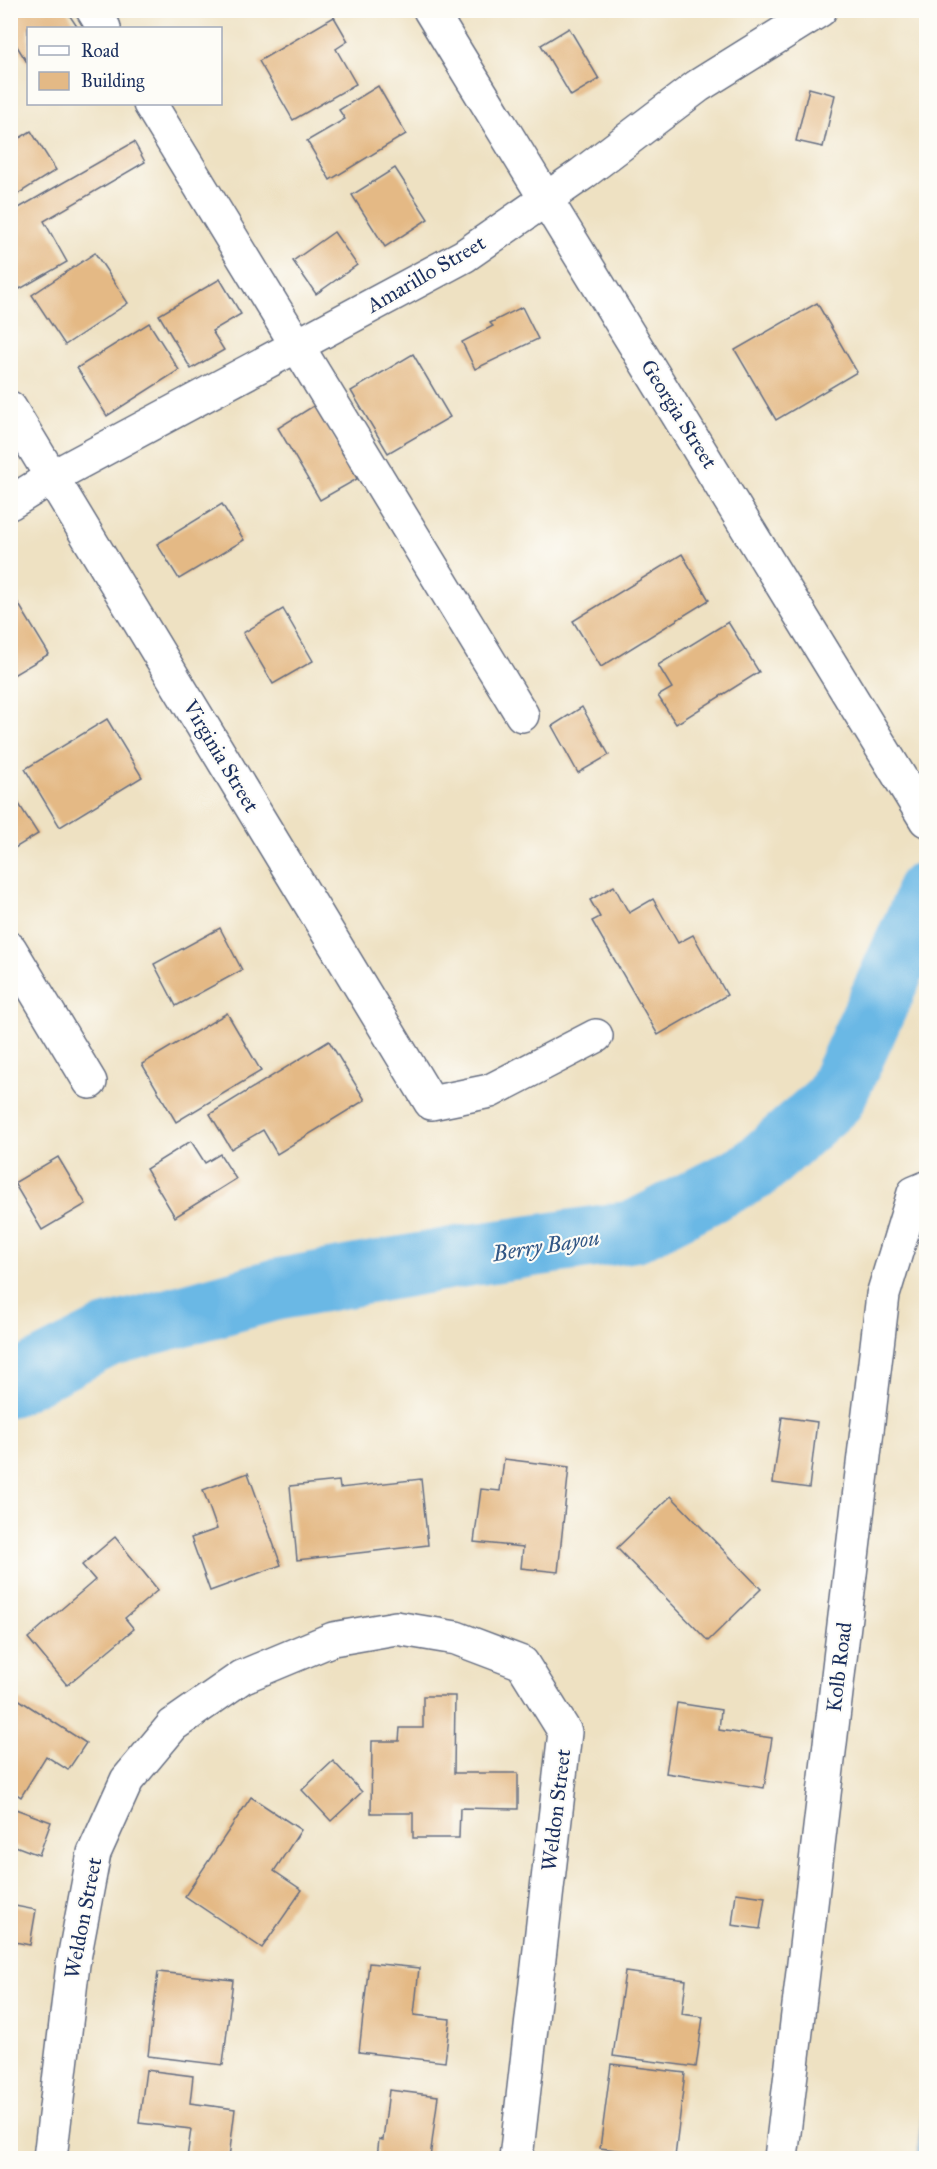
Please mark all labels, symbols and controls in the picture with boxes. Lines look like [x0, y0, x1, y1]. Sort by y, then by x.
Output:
legend [27, 27, 222, 105]
text: Road [81, 40, 119, 62]
text: Building [81, 70, 145, 93]
street label: Amarillo Street [361, 229, 491, 319]
street label: Georgia Street [635, 355, 723, 474]
street label: Virginia Street [177, 694, 265, 817]
water label: Berry Bayou [490, 1224, 601, 1267]
street label: Kolb Road [821, 1620, 857, 1713]
street label: Weldon Street [536, 1747, 576, 1873]
street label: Weldon Street [59, 1855, 108, 1981]

